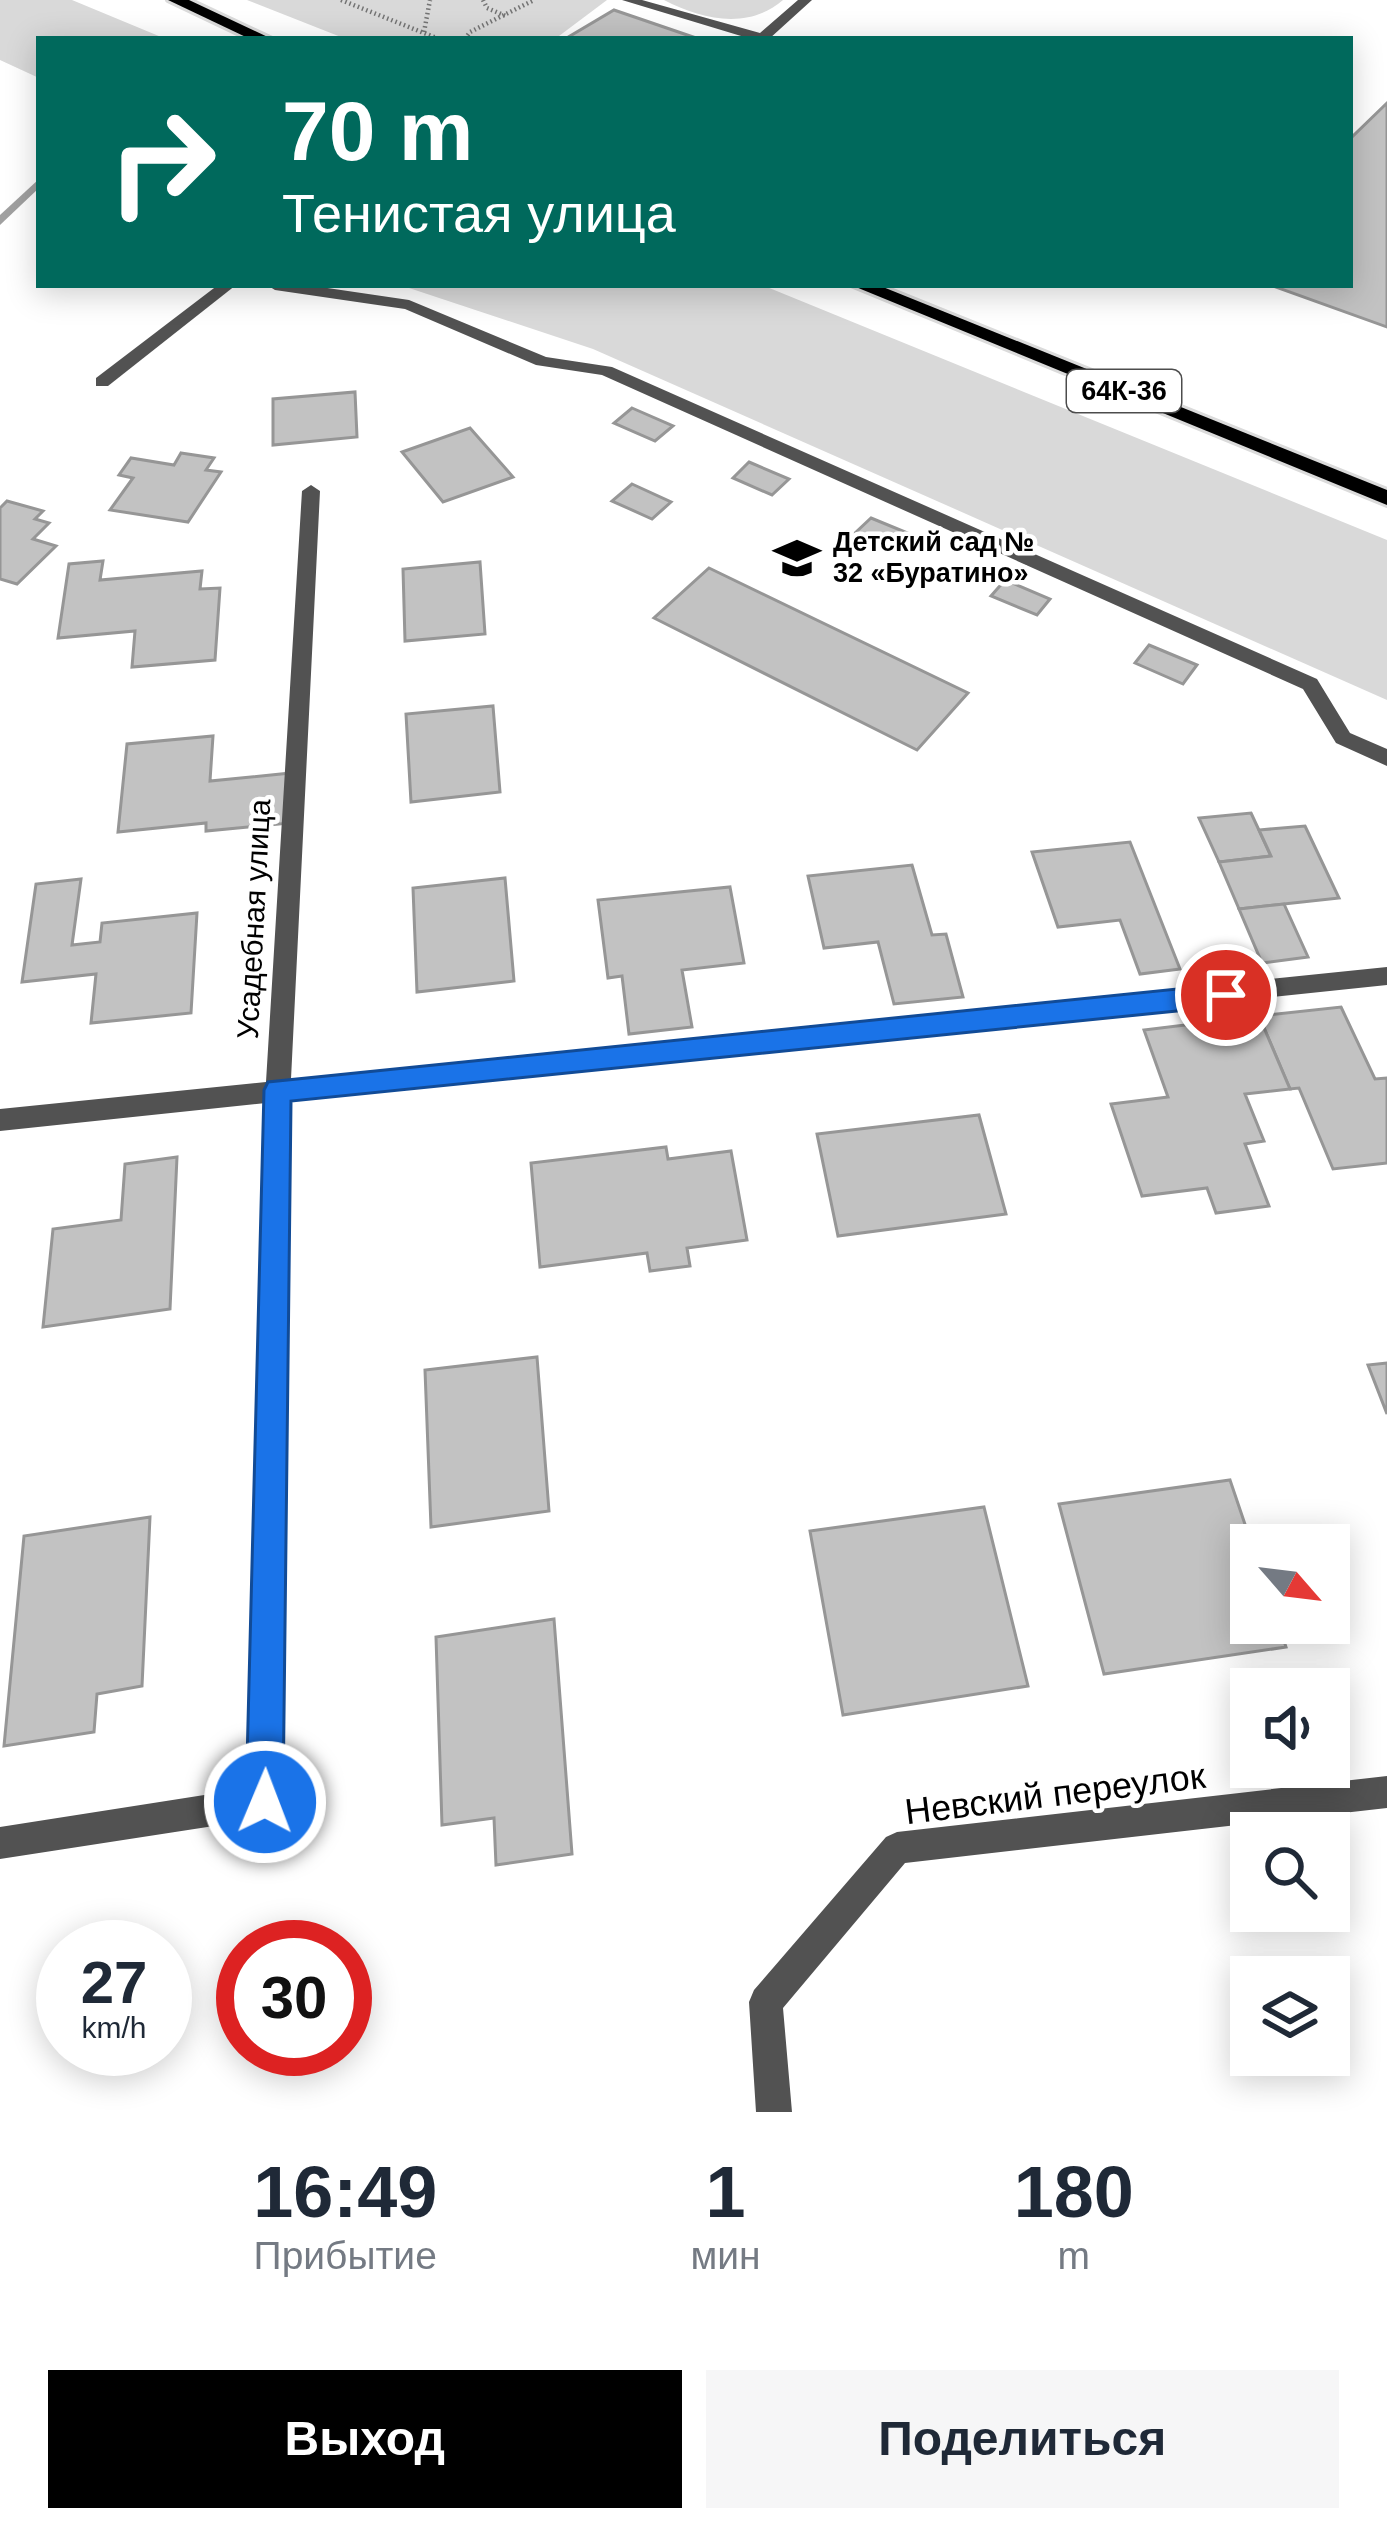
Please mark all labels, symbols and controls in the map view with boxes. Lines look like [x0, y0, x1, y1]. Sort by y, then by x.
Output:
icon: right [84, 84, 240, 240]
text: 70 m [282, 84, 473, 178]
text: Тенистая улица [282, 183, 676, 243]
road number: 64К-36 [1067, 370, 1181, 412]
place label: Детский сад № 32 «Буратино» [833, 527, 1034, 588]
school or university icon: Детский сад № 32 «Буратино» [772, 533, 822, 583]
street label: Усадебная улица [231, 798, 276, 1040]
pin [1175, 944, 1277, 1046]
icon: arrive [1193, 962, 1259, 1028]
north arrow [1230, 1524, 1350, 1644]
map controls [1230, 1524, 1350, 2076]
button: sound [1230, 1668, 1350, 1788]
position arrow [202, 1739, 328, 1865]
street label: Невский переулок [903, 1755, 1208, 1832]
button: search [1230, 1812, 1350, 1932]
speed limit sign: 30 [216, 1920, 372, 2076]
text: 27 [81, 1949, 147, 2016]
button: layers [1230, 1956, 1350, 2076]
text: km/h [81, 2011, 147, 2044]
text: 16:49 [253, 2152, 437, 2232]
text: 1 [705, 2152, 746, 2232]
text: 180 [1014, 2152, 1134, 2232]
text: Прибытие [254, 2234, 437, 2277]
text: мин [690, 2234, 761, 2277]
text: m [1058, 2234, 1090, 2277]
button: Выход [48, 2370, 682, 2508]
button: Поделиться [706, 2370, 1339, 2508]

